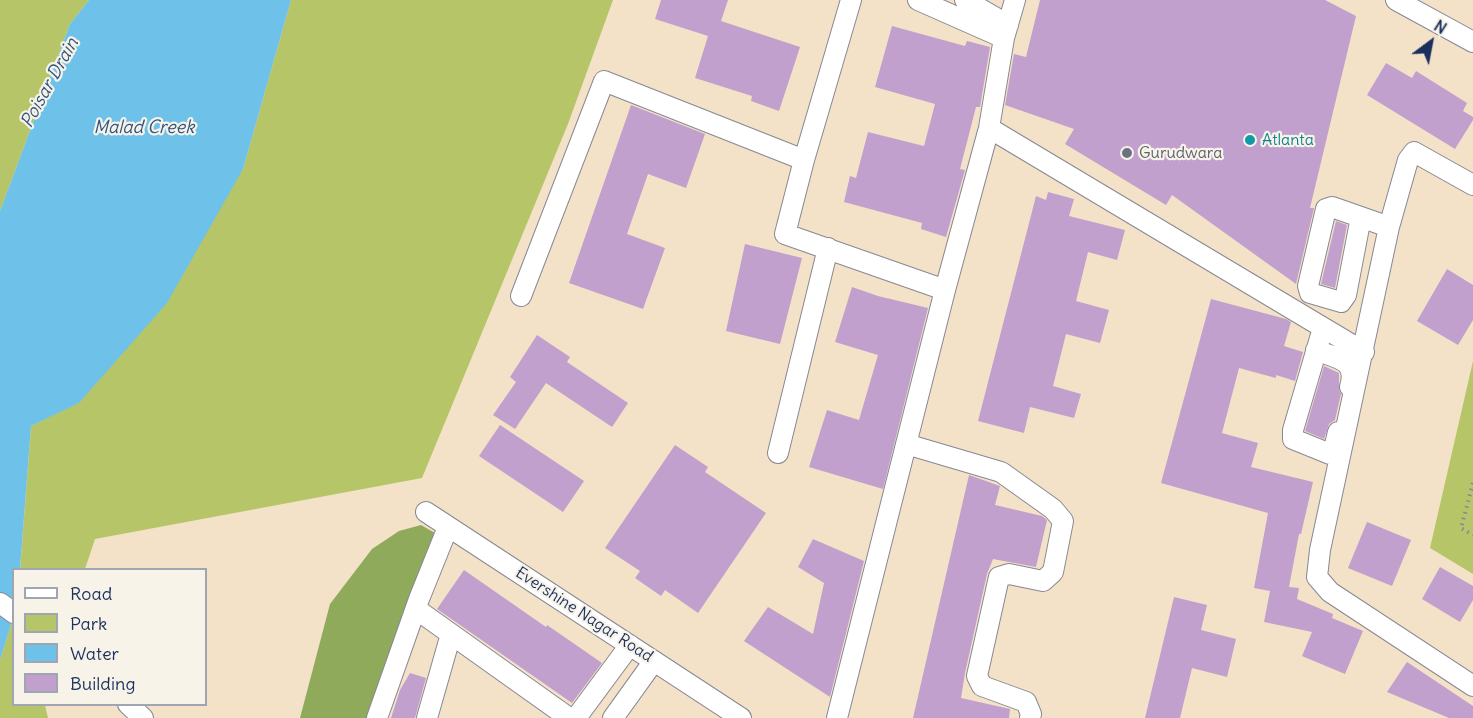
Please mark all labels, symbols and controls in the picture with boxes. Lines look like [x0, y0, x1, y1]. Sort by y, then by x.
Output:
north arrow [1401, 12, 1461, 72]
text: N [1431, 15, 1451, 38]
water label: Poisar Drain [16, 34, 84, 132]
water label: Malad Creek [94, 117, 194, 139]
place label: Atlanta [1262, 130, 1314, 150]
marker: Atlanta [1243, 133, 1257, 147]
place label: Gurudwara [1139, 143, 1222, 163]
marker: Gurudwara [1120, 146, 1134, 160]
street label: Evershine Nagar Road [512, 563, 656, 667]
legend [12, 568, 207, 706]
text: Road [70, 582, 112, 605]
text: Park [70, 612, 107, 635]
text: Water [70, 642, 119, 665]
text: Building [70, 672, 135, 695]

